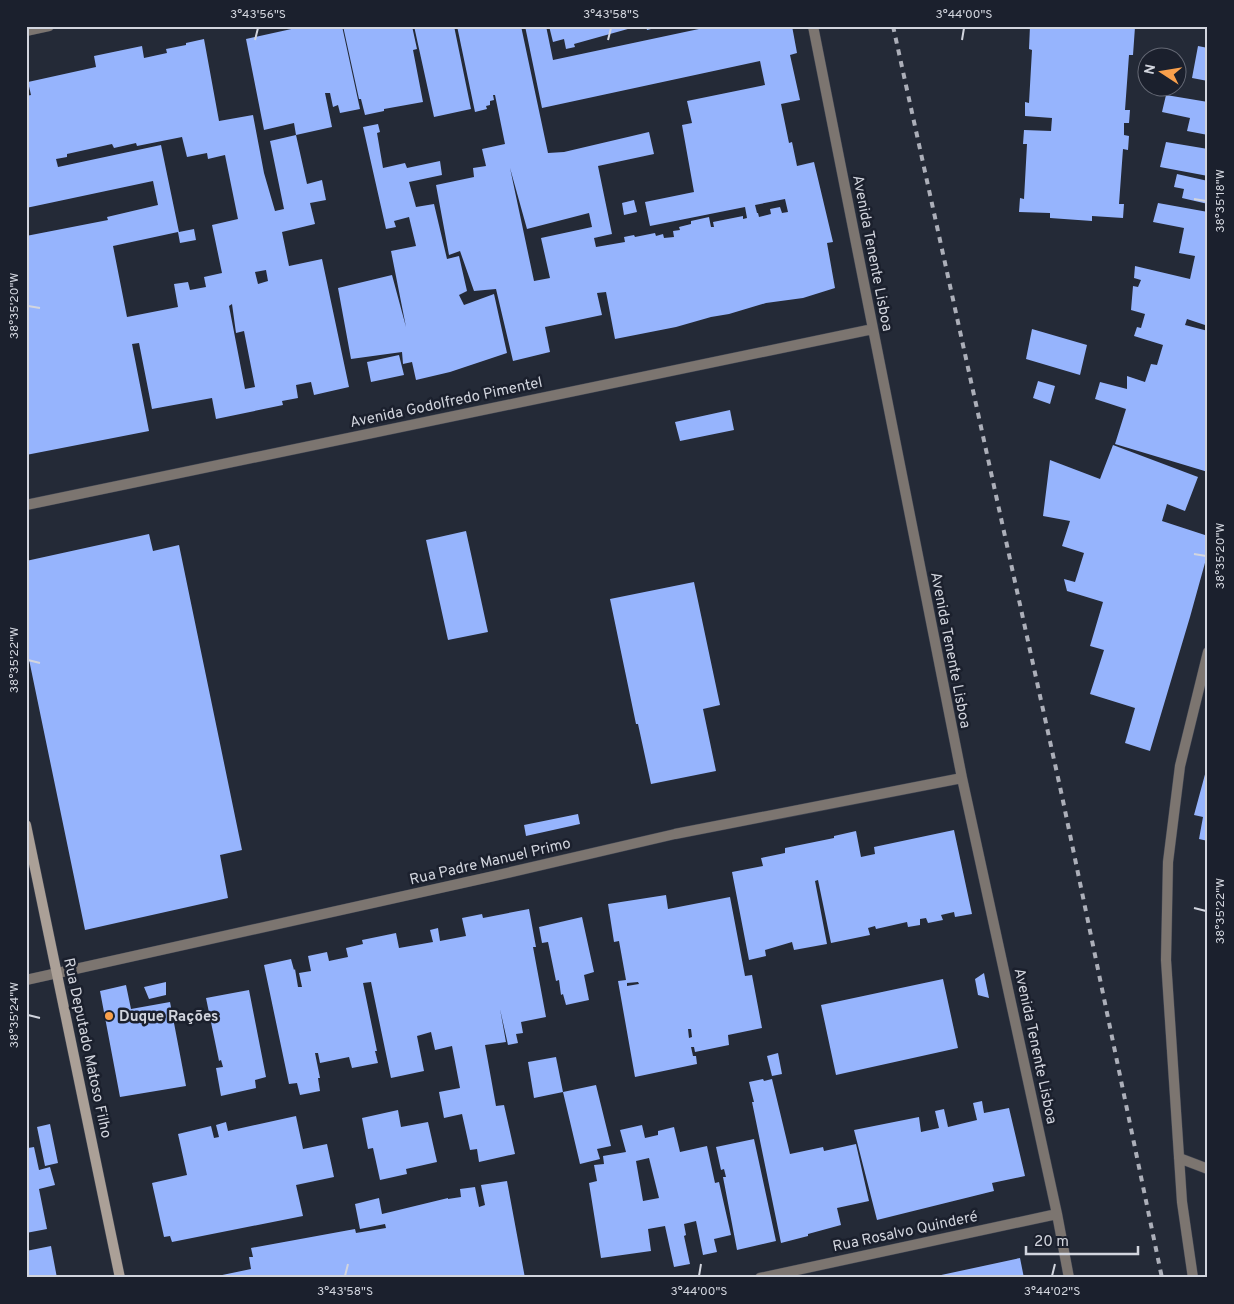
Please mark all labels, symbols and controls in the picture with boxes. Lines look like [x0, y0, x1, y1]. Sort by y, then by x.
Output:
text: 3°43'56"S [230, 7, 286, 23]
text: 3°43'58"S [583, 7, 639, 23]
text: 3°44'00"S [936, 7, 992, 23]
north arrow [1136, 48, 1186, 98]
text: N [1141, 63, 1160, 76]
text: 38°35'18"W [1213, 169, 1229, 233]
street label: Avenida Tenente Lisboa [847, 173, 896, 333]
text: 38°35'20"W [7, 273, 23, 339]
street label: Avenida Godolfredo Pimentel [348, 374, 544, 433]
text: 38°35'20"W [1213, 523, 1229, 589]
street label: Avenida Tenente Lisboa [925, 570, 974, 730]
text: 38°35'22"W [7, 627, 23, 693]
street label: Rua Padre Manuel Primo [408, 835, 573, 890]
text: 38°35'22"W [1213, 878, 1229, 944]
street label: Rua Deputado Matoso Filho [58, 956, 115, 1140]
street label: Avenida Tenente Lisboa [1009, 967, 1060, 1126]
text: 38°35'24"W [7, 982, 23, 1048]
place label: Duque Rações [119, 1008, 219, 1027]
marker: Duque Rações [103, 1010, 115, 1022]
street label: Rua Rosalvo Quinderé [831, 1208, 980, 1257]
scale bar [1026, 1224, 1139, 1256]
text: 20 m [1034, 1233, 1069, 1252]
text: 3°43'58"S [317, 1284, 373, 1300]
text: 3°44'00"S [671, 1284, 727, 1300]
text: 3°44'02"S [1024, 1284, 1080, 1300]

